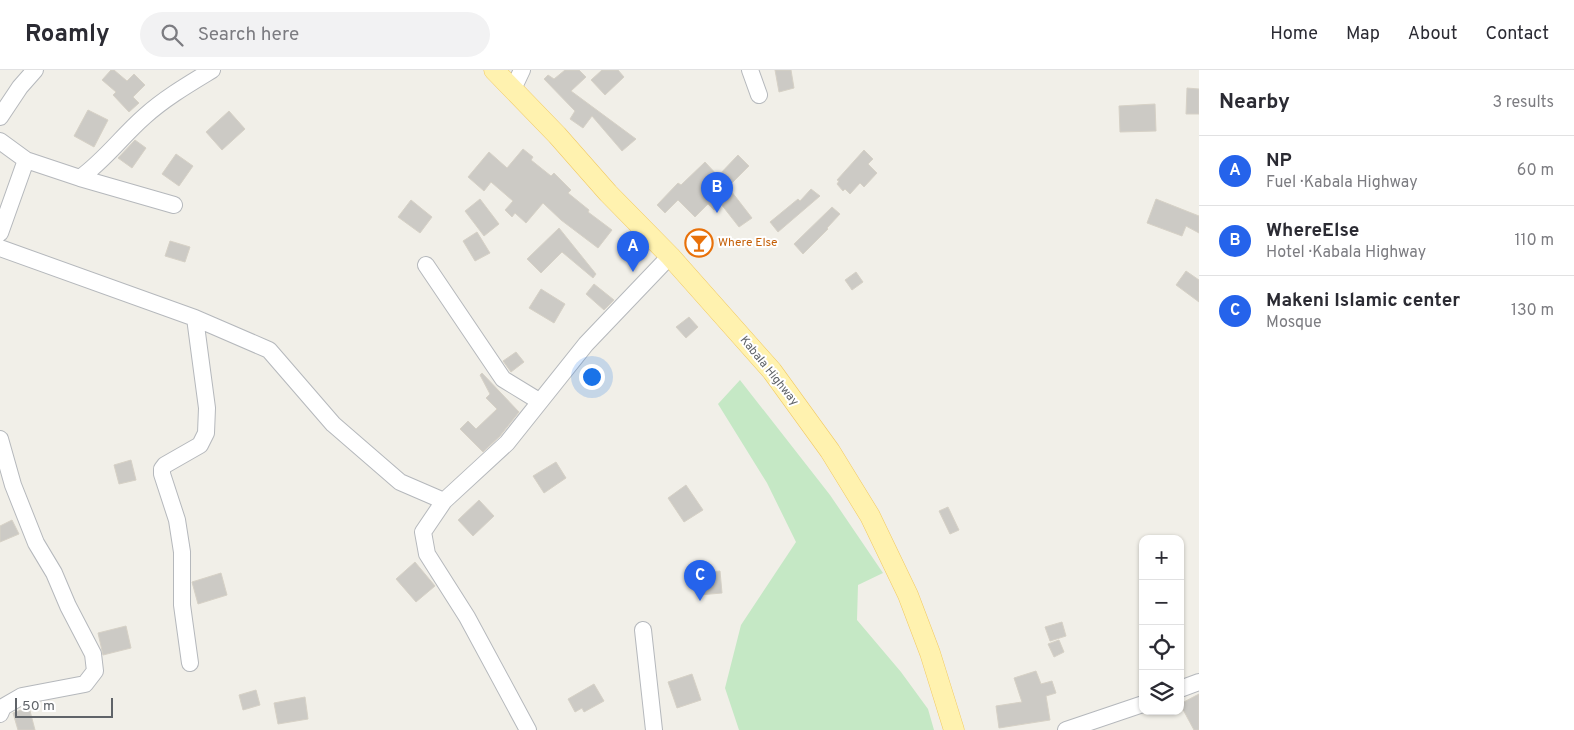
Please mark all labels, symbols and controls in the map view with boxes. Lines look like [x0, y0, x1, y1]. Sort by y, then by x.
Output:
search box [140, 12, 490, 57]
text: Roamly [25, 20, 110, 50]
icon: search [158, 21, 186, 49]
text: Search here [198, 23, 299, 47]
text: Home [1270, 23, 1318, 46]
text: Map [1346, 23, 1380, 46]
text: About [1408, 23, 1457, 46]
text: Contact [1485, 23, 1549, 46]
text: Nearby [1219, 89, 1290, 116]
text: 3 results [1492, 93, 1554, 113]
text: NP [1266, 149, 1292, 173]
text: A [1229, 161, 1241, 181]
text: 60 m [1517, 161, 1554, 181]
pin: B [701, 172, 733, 213]
text: Fuel · Kabala Highway [1266, 173, 1418, 193]
text: WhereElse [1266, 219, 1359, 243]
bar icon: Where Else [684, 228, 714, 258]
pin: A [617, 231, 649, 272]
text: B [1229, 231, 1241, 251]
text: 110 m [1514, 231, 1554, 251]
place label: Where Else [718, 235, 778, 251]
text: Hotel · Kabala Highway [1266, 243, 1426, 263]
text: Makeni Islamic center [1266, 289, 1460, 313]
text: C [1230, 301, 1240, 321]
text: 130 m [1511, 301, 1554, 321]
text: Mosque [1266, 313, 1322, 333]
street label: Kabala Highway [736, 333, 802, 409]
your location [579, 364, 605, 390]
map controls [1139, 535, 1184, 715]
button: + [1139, 535, 1184, 580]
pin: C [684, 560, 716, 601]
button: − [1139, 580, 1184, 625]
button: locate [1139, 625, 1184, 670]
button: layers [1139, 670, 1184, 715]
scale bar [15, 695, 112, 718]
text: 50 m [22, 698, 55, 715]

